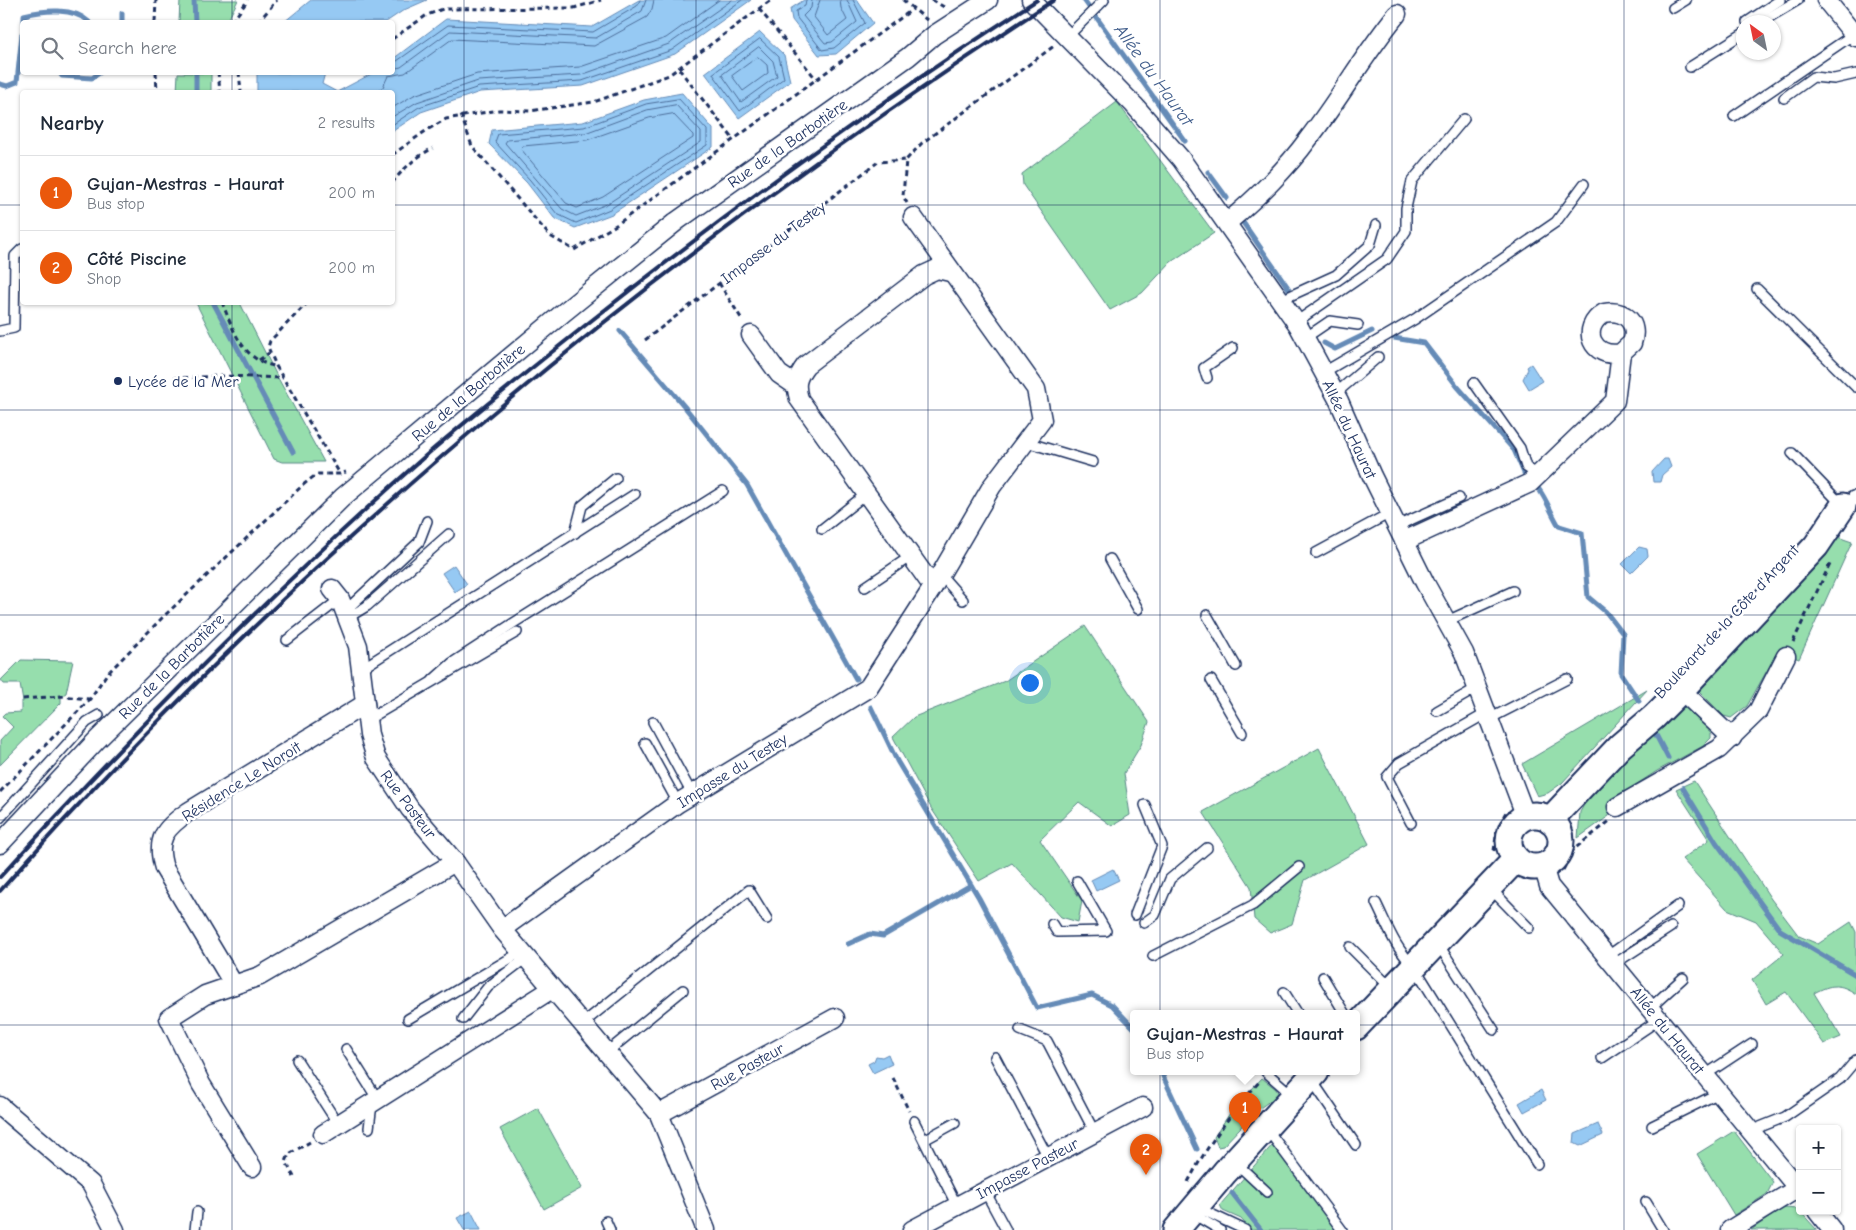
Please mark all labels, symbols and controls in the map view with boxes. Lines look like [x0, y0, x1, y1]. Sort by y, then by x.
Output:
north arrow [1736, 15, 1781, 60]
water label: Allée du Haurat [1109, 19, 1198, 131]
search box [20, 20, 395, 75]
icon: search [38, 34, 66, 62]
text: Search here [78, 37, 177, 59]
street label: Rue de la Barbotière [724, 96, 851, 192]
text: Nearby [40, 111, 104, 135]
text: 2 results [318, 114, 375, 132]
text: Gujan-Mestras - Haurat [87, 173, 284, 195]
text: 1 [53, 184, 59, 202]
text: 200 m [329, 184, 375, 202]
text: Bus stop [87, 195, 145, 213]
street label: Impasse du Testey [718, 197, 830, 288]
text: Côté Piscine [87, 248, 186, 270]
text: 2 [52, 259, 60, 277]
text: 200 m [329, 259, 375, 277]
text: Shop [87, 270, 121, 288]
street label: Rue de la Barbotière [409, 340, 529, 445]
place label: Lycée de la Mer [128, 373, 239, 391]
marker: Lycée de la Mer [112, 375, 124, 387]
street label: Allée du Haurat [1318, 377, 1380, 482]
street label: Boulevard de la Côte d'Argent [1651, 541, 1803, 702]
street label: Rue de la Barbotière [115, 610, 228, 723]
your location [1017, 670, 1043, 696]
street label: Impasse du Testey [674, 729, 791, 812]
street label: Résidence Le Noroit [179, 738, 305, 826]
street label: Rue Pasteur [377, 767, 440, 843]
street label: Allée du Haurat [1627, 984, 1708, 1078]
popup [1130, 1010, 1360, 1075]
text: Gujan-Mestras - Haurat [1146, 1023, 1344, 1045]
street label: Rue Pasteur [708, 1039, 788, 1094]
text: Bus stop [1146, 1045, 1204, 1063]
pin: 1 [1229, 1092, 1261, 1133]
map controls [1796, 1125, 1841, 1215]
button: + [1796, 1125, 1841, 1170]
street label: Impasse Pasteur [973, 1134, 1082, 1203]
pin: 2 [1130, 1134, 1162, 1175]
button: − [1796, 1170, 1841, 1215]

